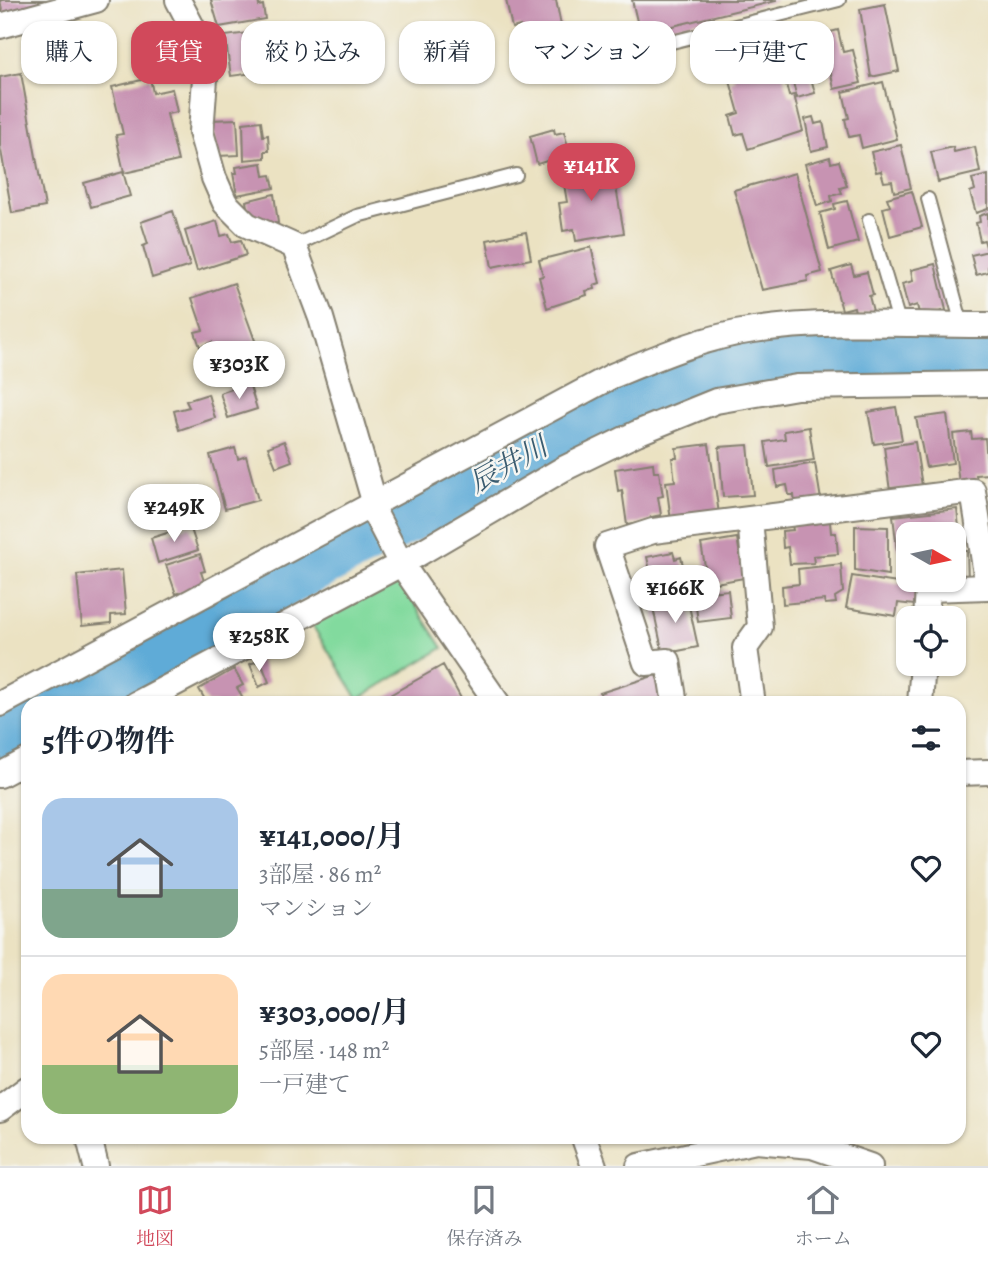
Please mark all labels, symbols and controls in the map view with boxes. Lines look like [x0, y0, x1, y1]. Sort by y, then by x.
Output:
chip: 購入 [21, 21, 117, 84]
chip: 賃貸 [131, 21, 227, 84]
chip: 絞り込み [241, 21, 385, 84]
chip: 新着 [399, 21, 495, 84]
chip: マンション [509, 21, 676, 84]
chip: 一戸建て [690, 21, 834, 84]
pin: ¥141K [542, 144, 640, 203]
text: ¥141K [563, 150, 619, 181]
pin: ¥303K [190, 342, 288, 401]
text: ¥303K [209, 348, 269, 379]
water label: 辰井川 [463, 426, 557, 502]
pin: ¥249K [125, 484, 223, 544]
text: ¥249K [144, 491, 204, 522]
north arrow [896, 522, 966, 592]
map controls [896, 522, 966, 676]
pin: ¥166K [626, 566, 724, 625]
text: ¥166K [646, 572, 704, 603]
button: locate [896, 606, 966, 676]
pin: ¥258K [210, 614, 308, 673]
text: ¥258K [229, 620, 289, 651]
icon: filters [907, 719, 945, 757]
text: 5件の物件 [42, 721, 175, 761]
text: ¥141,000/月 [259, 816, 405, 856]
icon: home [98, 826, 182, 910]
icon: heart [907, 849, 945, 887]
text: 3部屋 · 86 m² [259, 859, 381, 890]
text: マンション [259, 893, 373, 924]
text: ¥303,000/月 [259, 992, 410, 1032]
icon: home [98, 1002, 182, 1086]
icon: heart [907, 1025, 945, 1063]
text: 5部屋 · 148 m² [259, 1035, 389, 1066]
text: 一戸建て [259, 1069, 351, 1100]
tab: 地図 [136, 1181, 174, 1252]
tab: 保存済み [446, 1181, 523, 1252]
tab: ホーム [795, 1181, 852, 1252]

